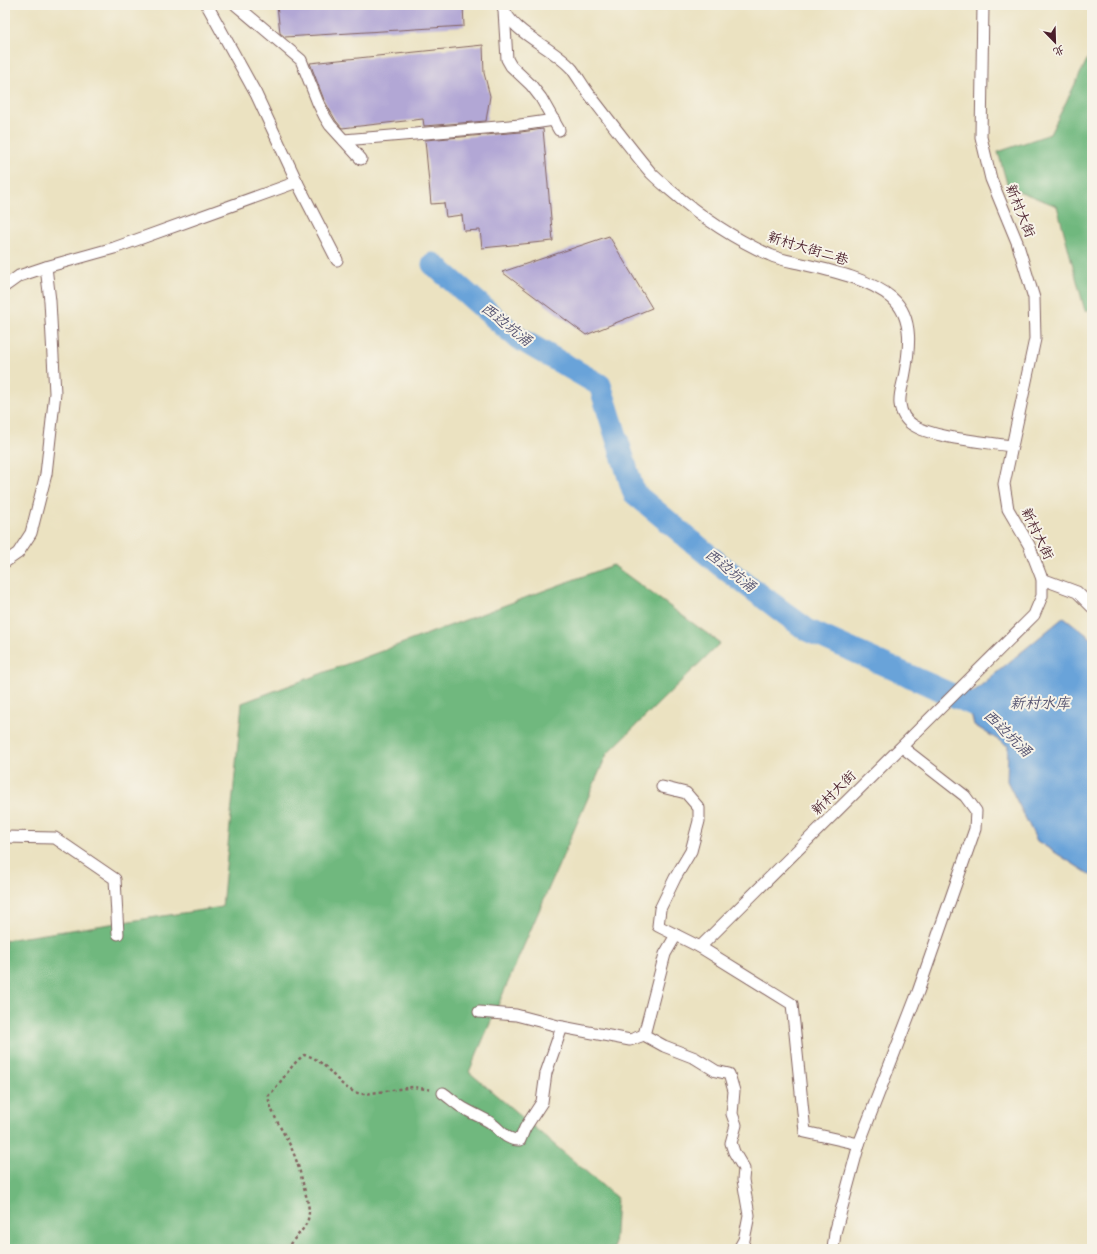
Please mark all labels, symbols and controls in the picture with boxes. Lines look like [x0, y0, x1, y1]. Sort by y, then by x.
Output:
north arrow [1035, 22, 1075, 62]
text: 北 [1051, 42, 1066, 59]
street label: 新村大街 [1001, 182, 1039, 240]
street label: 新村大街二巷 [765, 228, 852, 270]
water label: 西边坑涌 [476, 299, 537, 352]
street label: 新村大街 [1017, 505, 1057, 563]
water label: 西边坑涌 [700, 545, 761, 598]
water label: 新村水库 [1010, 694, 1071, 714]
water label: 西边坑涌 [978, 706, 1036, 763]
street label: 新村大街 [808, 767, 860, 819]

